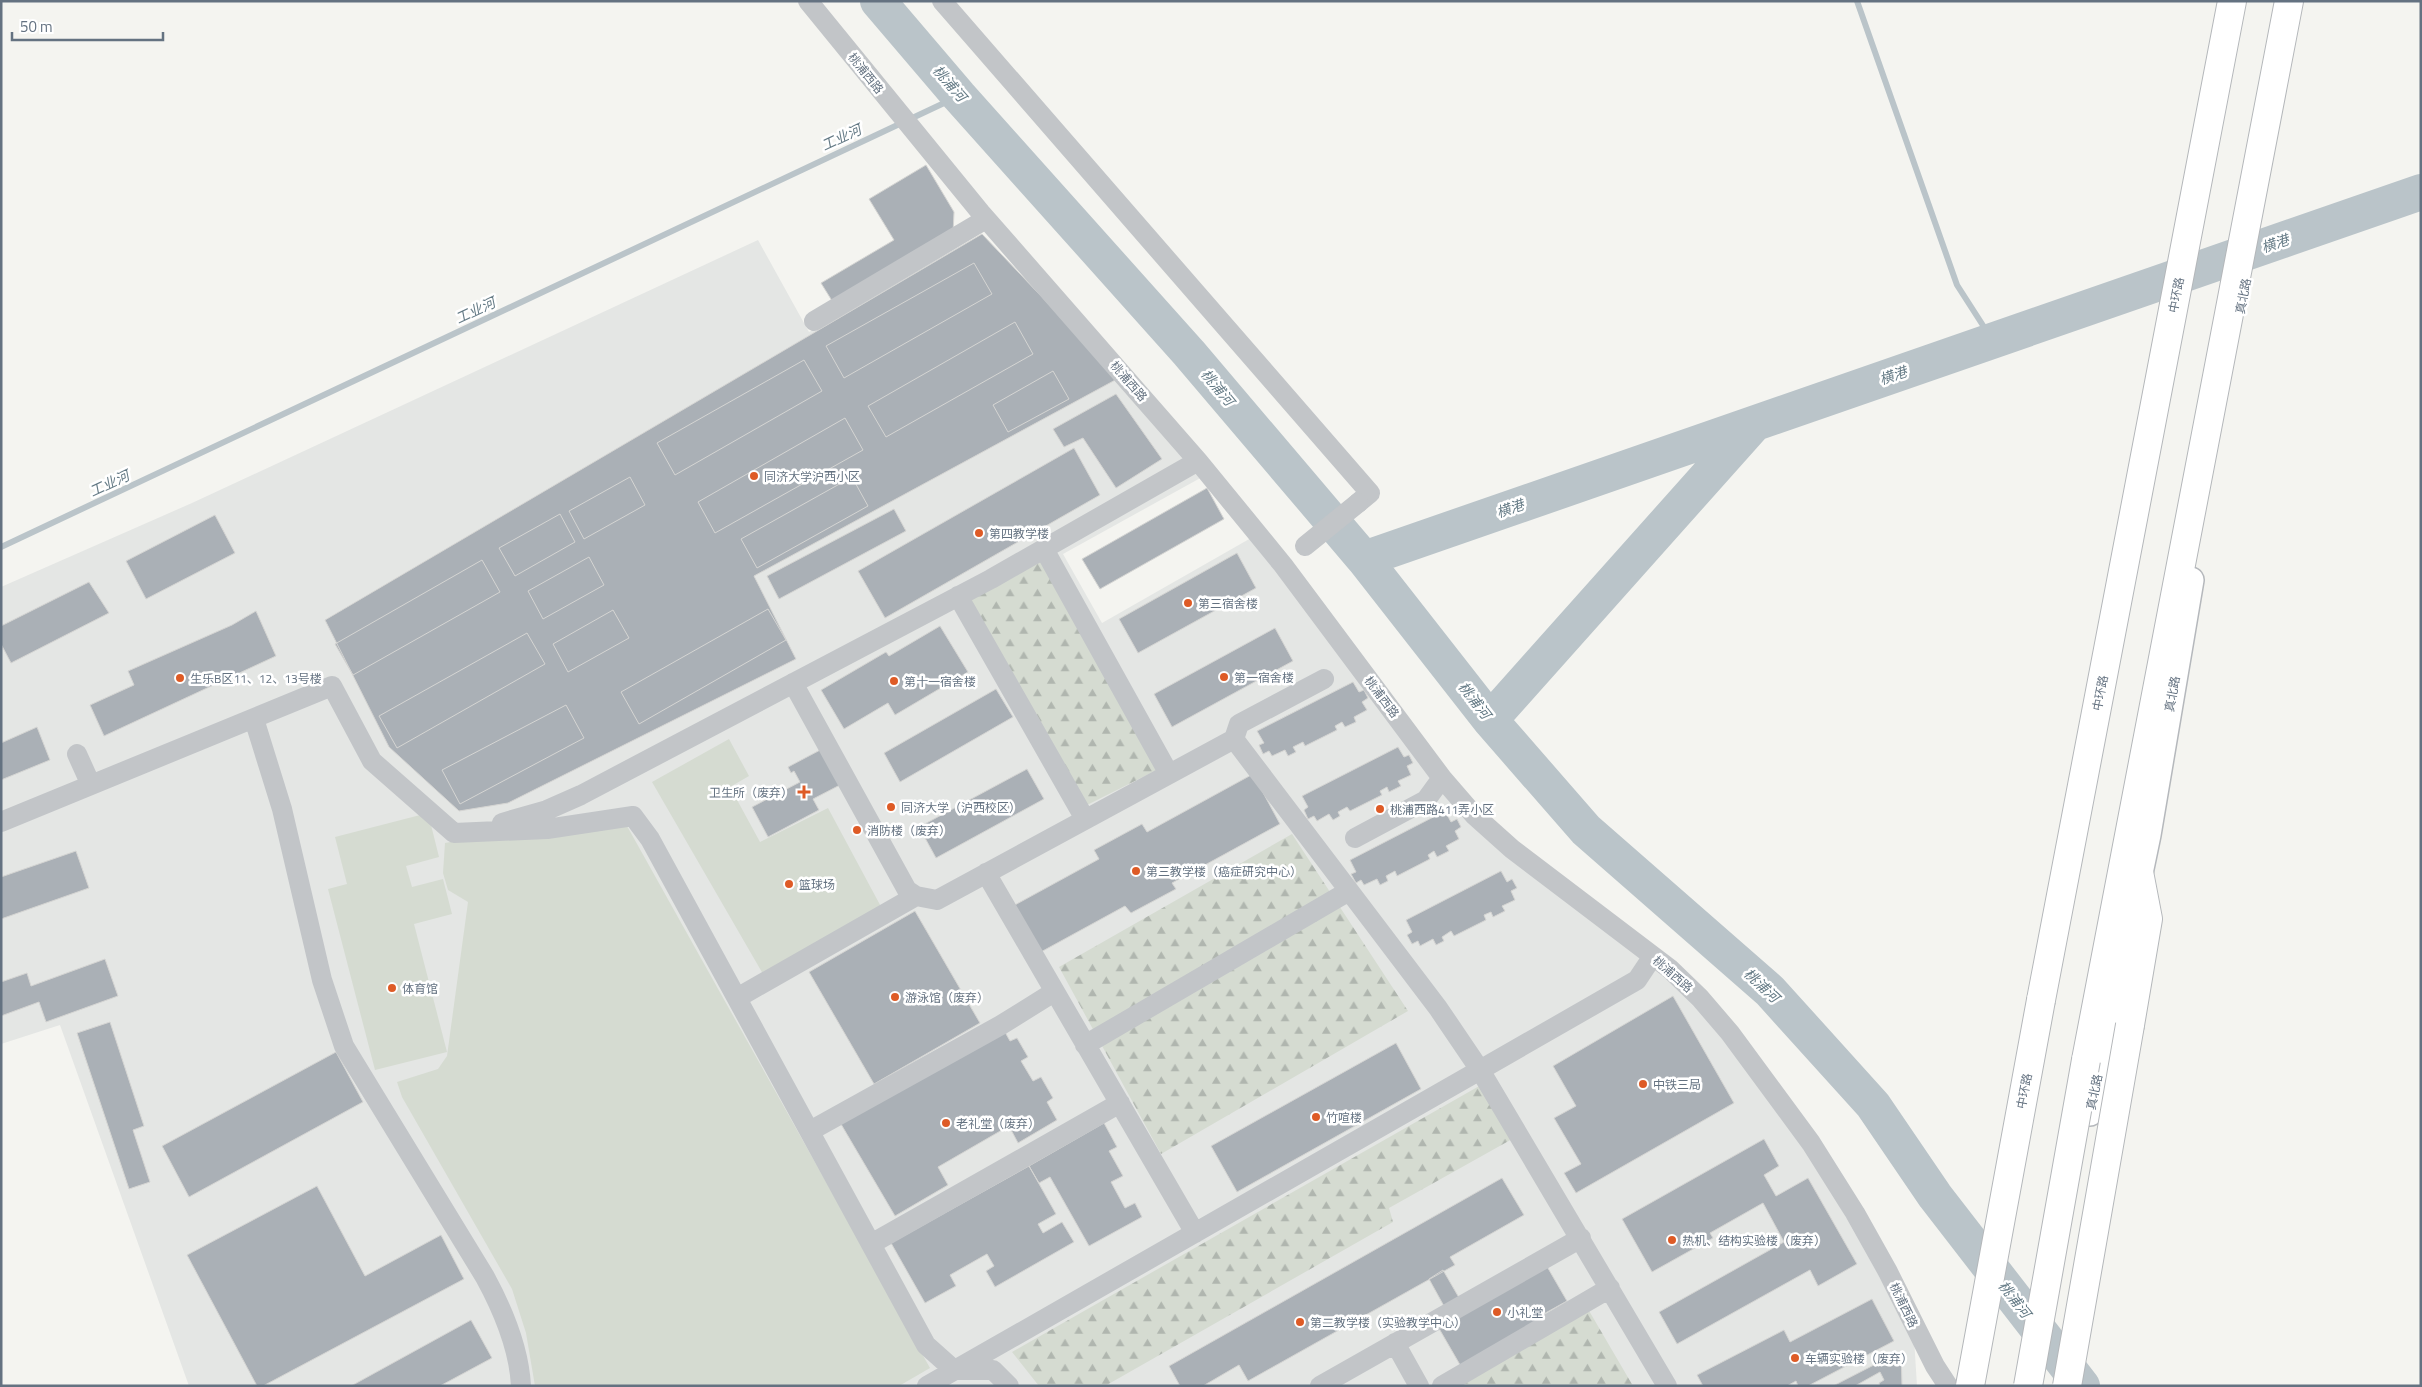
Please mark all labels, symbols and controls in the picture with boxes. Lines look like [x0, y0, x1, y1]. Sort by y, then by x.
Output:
scale bar [12, 10, 164, 42]
text: 50 m [20, 15, 53, 38]
street label: 桃浦西路 [844, 48, 888, 98]
water label: 桃浦河 [928, 60, 974, 108]
water label: 工业河 [818, 117, 867, 155]
water label: 横港 [2258, 228, 2294, 257]
street label: 中环路 [2163, 276, 2189, 314]
street label: 真北路 [2230, 277, 2256, 315]
water label: 工业河 [452, 290, 501, 328]
street label: 桃浦西路 [1106, 357, 1152, 405]
water label: 横港 [1876, 360, 1912, 389]
water label: 桃浦河 [1196, 364, 1241, 412]
water label: 工业河 [86, 463, 135, 501]
place label: 同济大学沪西小区 [764, 467, 860, 486]
marker: 同济大学沪西小区 [748, 470, 760, 482]
water label: 横港 [1493, 493, 1529, 522]
place label: 第四教学楼 [989, 524, 1049, 543]
marker: 第四教学楼 [973, 527, 985, 539]
place label: 第三宿舍楼 [1198, 594, 1258, 613]
marker: 第三宿舍楼 [1182, 597, 1194, 609]
place label: 第一宿舍楼 [1234, 668, 1294, 687]
place label: 生乐B区11、12、13号楼 [190, 669, 322, 688]
marker: 第一宿舍楼 [1218, 671, 1230, 683]
marker: 生乐B区11、12、13号楼 [174, 672, 186, 684]
place label: 第十一宿舍楼 [904, 672, 976, 691]
street label: 桃浦西路 [1360, 672, 1404, 722]
street label: 中环路 [2087, 674, 2113, 712]
marker: 第十一宿舍楼 [888, 675, 900, 687]
street label: 真北路 [2160, 675, 2184, 713]
water label: 桃浦河 [1454, 677, 1498, 725]
place label: 卫生所（废弃） [709, 783, 793, 802]
marker: 卫生所（废弃） [797, 785, 811, 799]
place label: 同济大学（沪西校区） [901, 798, 1021, 817]
place label: 桃浦西路411弄小区 [1390, 800, 1494, 819]
marker: 同济大学（沪西校区） [885, 801, 897, 813]
marker: 桃浦西路411弄小区 [1374, 803, 1386, 815]
place label: 消防楼（废弃） [867, 821, 951, 840]
marker: 消防楼（废弃） [851, 824, 863, 836]
place label: 第三教学楼（癌症研究中心） [1146, 862, 1302, 881]
marker: 第三教学楼（癌症研究中心） [1130, 865, 1142, 877]
place label: 篮球场 [799, 875, 835, 894]
marker: 篮球场 [783, 878, 795, 890]
street label: 桃浦西路 [1649, 951, 1697, 997]
water label: 桃浦河 [1739, 963, 1787, 1009]
place label: 体育馆 [402, 979, 438, 998]
marker: 体育馆 [386, 982, 398, 994]
place label: 游泳馆（废弃） [905, 988, 989, 1007]
marker: 游泳馆（废弃） [889, 991, 901, 1003]
street label: 中环路 [2011, 1072, 2037, 1110]
street label: 真北路 [2081, 1072, 2107, 1112]
place label: 中铁三局 [1653, 1075, 1701, 1094]
marker: 中铁三局 [1637, 1078, 1649, 1090]
place label: 竹喧楼 [1326, 1108, 1362, 1127]
marker: 竹喧楼 [1310, 1111, 1322, 1123]
place label: 老礼堂（废弃） [956, 1114, 1040, 1133]
marker: 老礼堂（废弃） [940, 1117, 952, 1129]
place label: 热机、结构实验楼（废弃） [1682, 1231, 1826, 1250]
marker: 热机、结构实验楼（废弃） [1666, 1234, 1678, 1246]
water label: 桃浦河 [1994, 1276, 2038, 1324]
street label: 桃浦西路 [1885, 1279, 1923, 1331]
place label: 小礼堂 [1507, 1303, 1543, 1322]
marker: 小礼堂 [1491, 1306, 1503, 1318]
place label: 第二教学楼（实验教学中心） [1310, 1313, 1466, 1332]
marker: 第二教学楼（实验教学中心） [1294, 1316, 1306, 1328]
place label: 车辆实验楼（废弃） [1805, 1349, 1913, 1368]
marker: 车辆实验楼（废弃） [1789, 1352, 1801, 1364]

